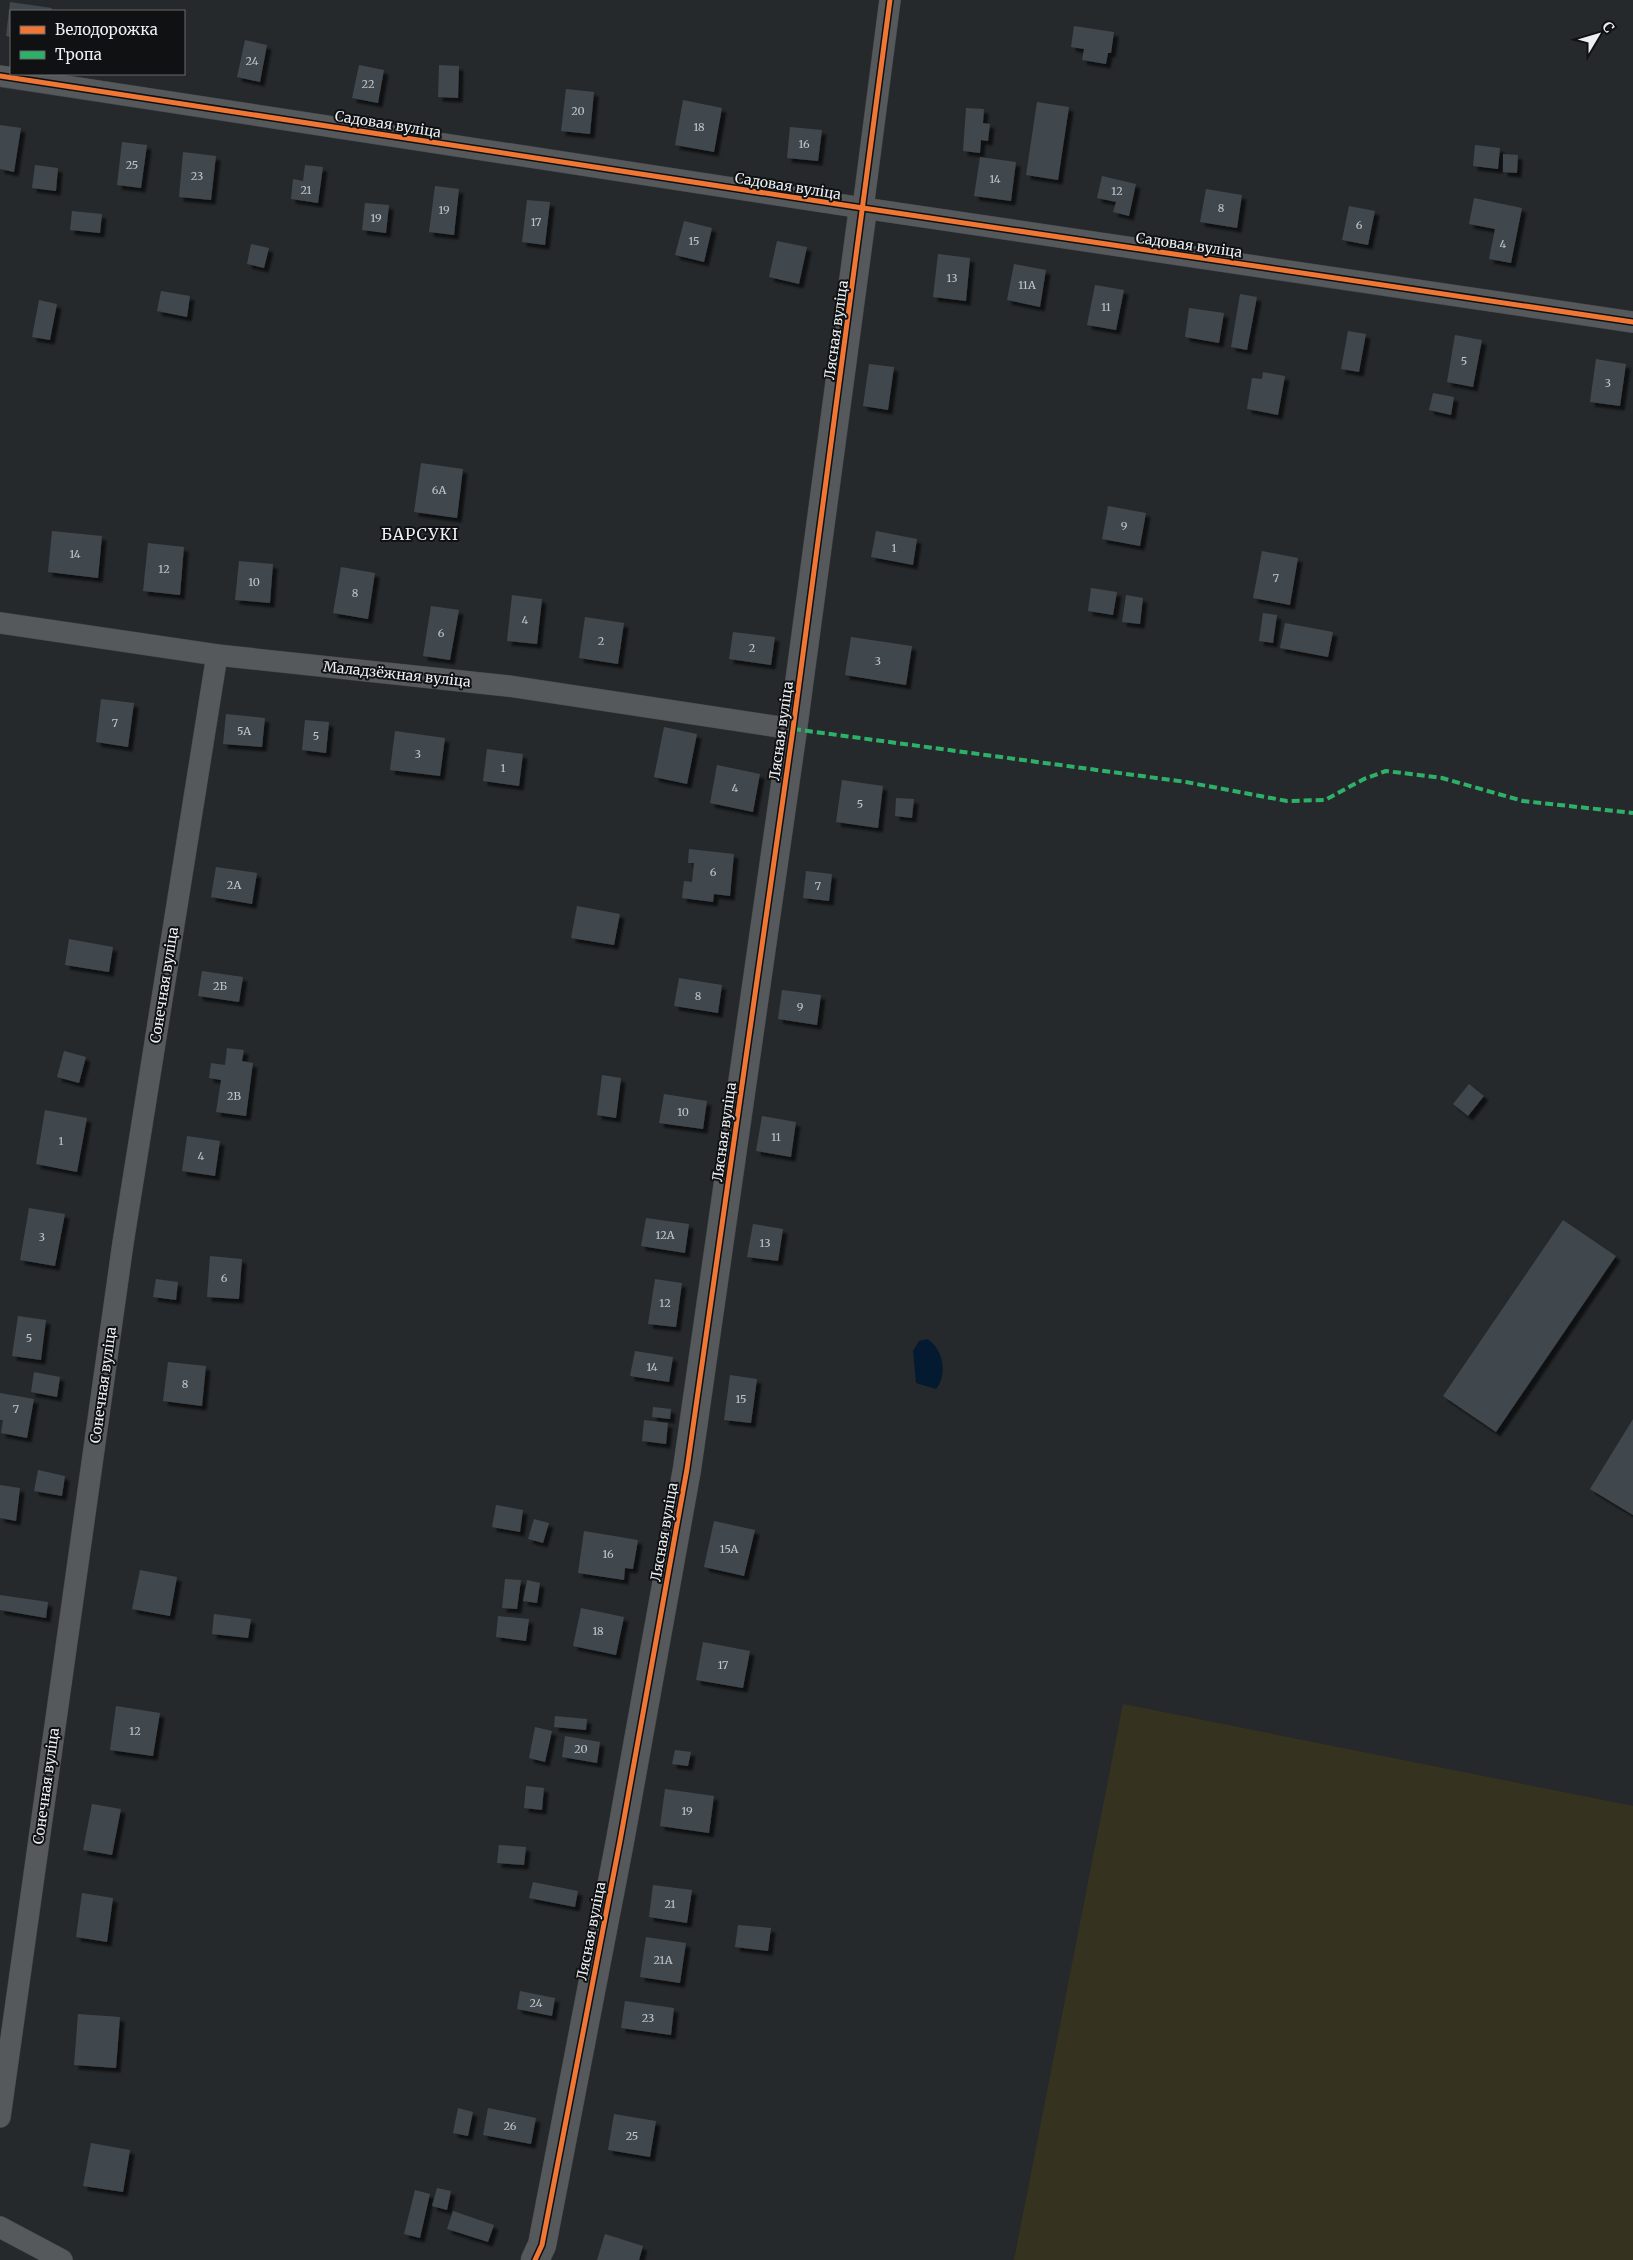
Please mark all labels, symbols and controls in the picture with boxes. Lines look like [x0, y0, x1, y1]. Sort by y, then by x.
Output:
legend [10, 10, 185, 75]
north arrow [1573, 10, 1623, 60]
text: С [1598, 18, 1618, 36]
text: Велодорожка [55, 20, 158, 39]
text: Тропа [55, 45, 102, 64]
house number: 24 [246, 54, 259, 68]
house number: 22 [362, 77, 374, 91]
house number: 20 [571, 104, 585, 118]
street label: Садовая вуліца [334, 107, 443, 141]
house number: 18 [693, 120, 705, 134]
house number: 16 [798, 137, 810, 151]
house number: 25 [126, 158, 138, 172]
house number: 23 [191, 169, 203, 183]
street label: Садовая вуліца [734, 169, 843, 203]
house number: 14 [989, 172, 1001, 186]
house number: 21 [300, 183, 312, 197]
house number: 12 [1111, 184, 1123, 198]
house number: 8 [1218, 201, 1225, 215]
house number: 19 [438, 203, 450, 217]
house number: 19 [370, 211, 382, 225]
house number: 17 [531, 215, 541, 229]
house number: 6 [1356, 218, 1363, 232]
street label: Садовая вуліца [1135, 229, 1244, 261]
house number: 15 [688, 234, 700, 248]
house number: 4 [1500, 237, 1507, 251]
house number: 13 [947, 271, 957, 285]
house number: 11А [1018, 278, 1036, 292]
street label: Лясная вуліца [820, 279, 852, 381]
house number: 11 [1101, 300, 1111, 314]
house number: 5 [1461, 354, 1467, 368]
house number: 3 [1605, 376, 1611, 390]
house number: 6А [432, 483, 446, 497]
house number: 9 [1121, 519, 1128, 533]
district label: БАРСУКІ [381, 524, 459, 544]
house number: 1 [892, 541, 897, 555]
house number: 14 [69, 547, 81, 561]
house number: 12 [158, 562, 170, 576]
house number: 7 [1273, 571, 1279, 585]
house number: 10 [248, 575, 260, 589]
house number: 8 [352, 586, 359, 600]
house number: 4 [522, 613, 529, 627]
house number: 6 [438, 626, 445, 640]
house number: 2 [598, 634, 604, 648]
house number: 2 [749, 641, 755, 655]
house number: 3 [875, 654, 881, 668]
street label: Маладзёжная вуліца [322, 657, 472, 691]
street label: Лясная вуліца [765, 680, 797, 782]
house number: 7 [112, 716, 118, 730]
house number: 5А [237, 724, 251, 738]
house number: 5 [313, 729, 319, 743]
house number: 3 [415, 747, 421, 761]
house number: 1 [501, 761, 506, 775]
house number: 4 [732, 781, 739, 795]
house number: 5 [857, 797, 863, 811]
house number: 6 [710, 865, 717, 879]
house number: 2А [227, 878, 241, 892]
house number: 7 [815, 879, 821, 893]
street label: Сонечная вуліца [146, 925, 182, 1044]
house number: 2Б [213, 979, 227, 993]
house number: 8 [695, 989, 702, 1003]
house number: 9 [797, 1000, 804, 1014]
street label: Лясная вуліца [708, 1081, 740, 1183]
house number: 2В [227, 1089, 242, 1103]
house number: 10 [677, 1105, 689, 1119]
house number: 11 [771, 1130, 781, 1144]
house number: 1 [59, 1134, 64, 1148]
house number: 4 [198, 1149, 205, 1163]
house number: 12А [655, 1228, 675, 1242]
house number: 3 [39, 1230, 45, 1244]
house number: 13 [760, 1236, 770, 1250]
house number: 6 [221, 1271, 228, 1285]
house number: 12 [659, 1296, 671, 1310]
street label: Сонечная вуліца [86, 1325, 120, 1444]
house number: 5 [26, 1331, 32, 1345]
house number: 14 [646, 1360, 658, 1374]
house number: 8 [182, 1377, 189, 1391]
house number: 15 [735, 1392, 747, 1406]
house number: 7 [13, 1402, 19, 1416]
street label: Лясная вуліца [646, 1481, 682, 1583]
house number: 15А [720, 1542, 738, 1556]
house number: 16 [602, 1547, 614, 1561]
house number: 18 [592, 1624, 604, 1638]
house number: 17 [718, 1658, 728, 1672]
house number: 12 [129, 1724, 141, 1738]
street label: Сонечная вуліца [29, 1726, 63, 1845]
house number: 20 [574, 1742, 588, 1756]
house number: 19 [681, 1804, 693, 1818]
street label: Лясная вуліца [573, 1880, 609, 1982]
house number: 21 [664, 1897, 676, 1911]
house number: 21А [653, 1953, 673, 1967]
house number: 24 [530, 1996, 543, 2010]
house number: 23 [642, 2011, 654, 2025]
house number: 26 [504, 2119, 517, 2133]
house number: 25 [626, 2129, 638, 2143]

